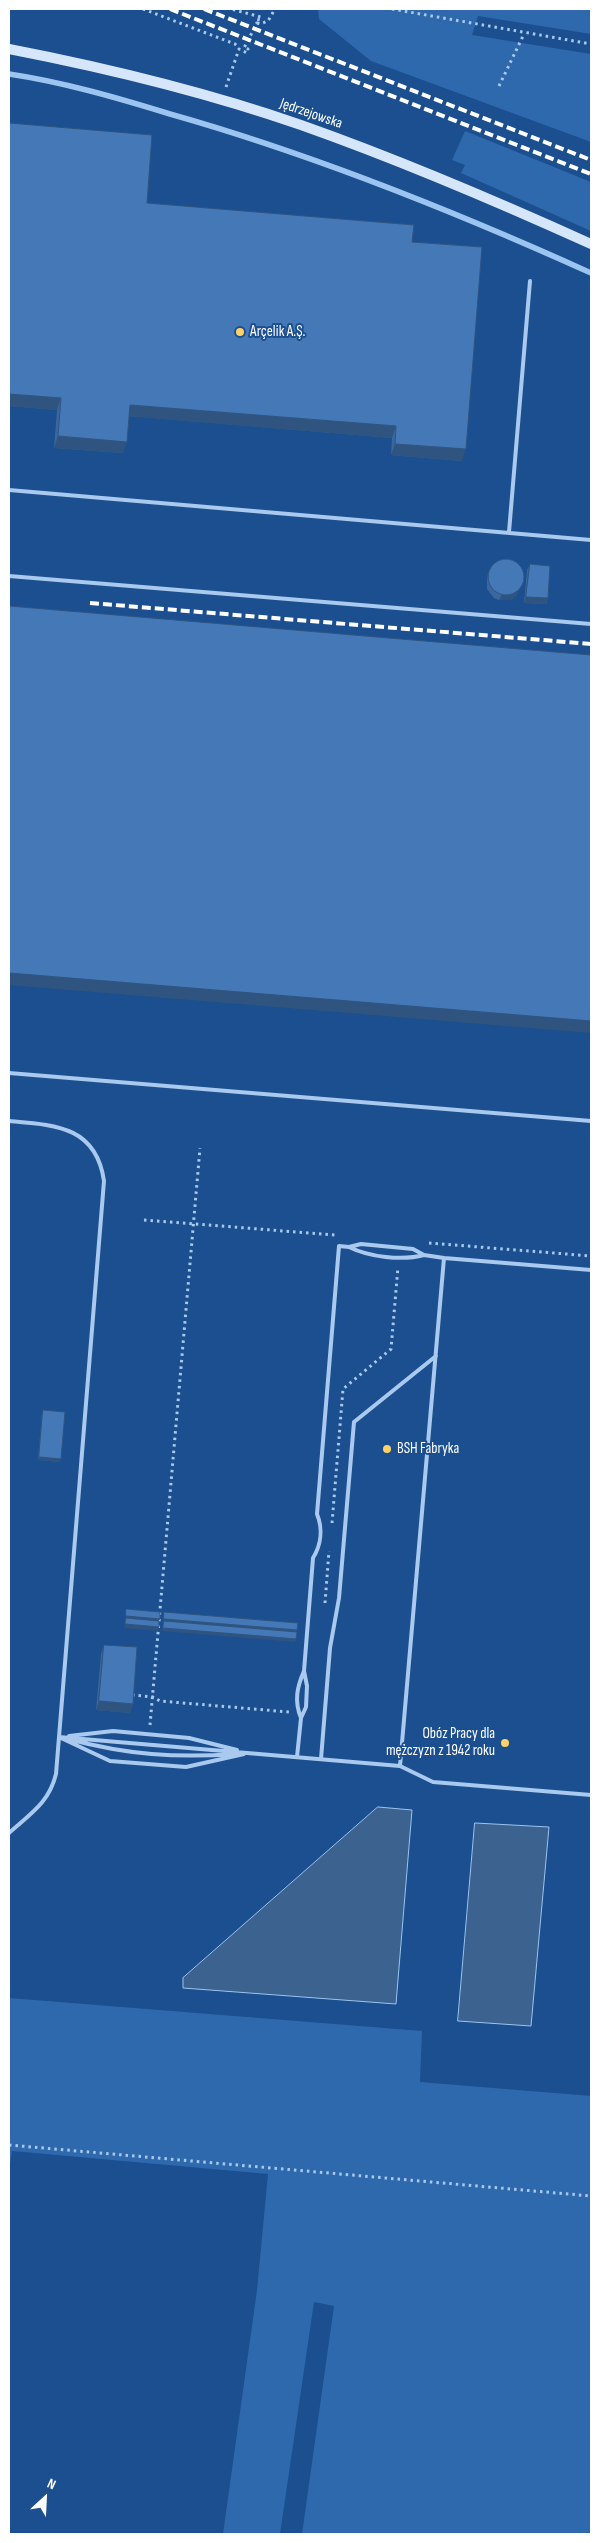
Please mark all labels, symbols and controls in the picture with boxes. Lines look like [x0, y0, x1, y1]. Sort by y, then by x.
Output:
street label: Jędrzejowska [277, 95, 345, 133]
place label: Arçelik A.Ş. [250, 323, 305, 341]
marker: Arçelik A.Ş. [234, 326, 246, 338]
place label: BSH Fabryka [397, 1440, 459, 1458]
marker: BSH Fabryka [381, 1443, 393, 1455]
place label: Obóz Pracy dla mężczyzn z 1942 roku [386, 1725, 495, 1760]
marker: Obóz Pracy dla mężczyzn z 1942 roku [499, 1737, 511, 1749]
north arrow [20, 2473, 70, 2523]
text: N [45, 2475, 59, 2493]

